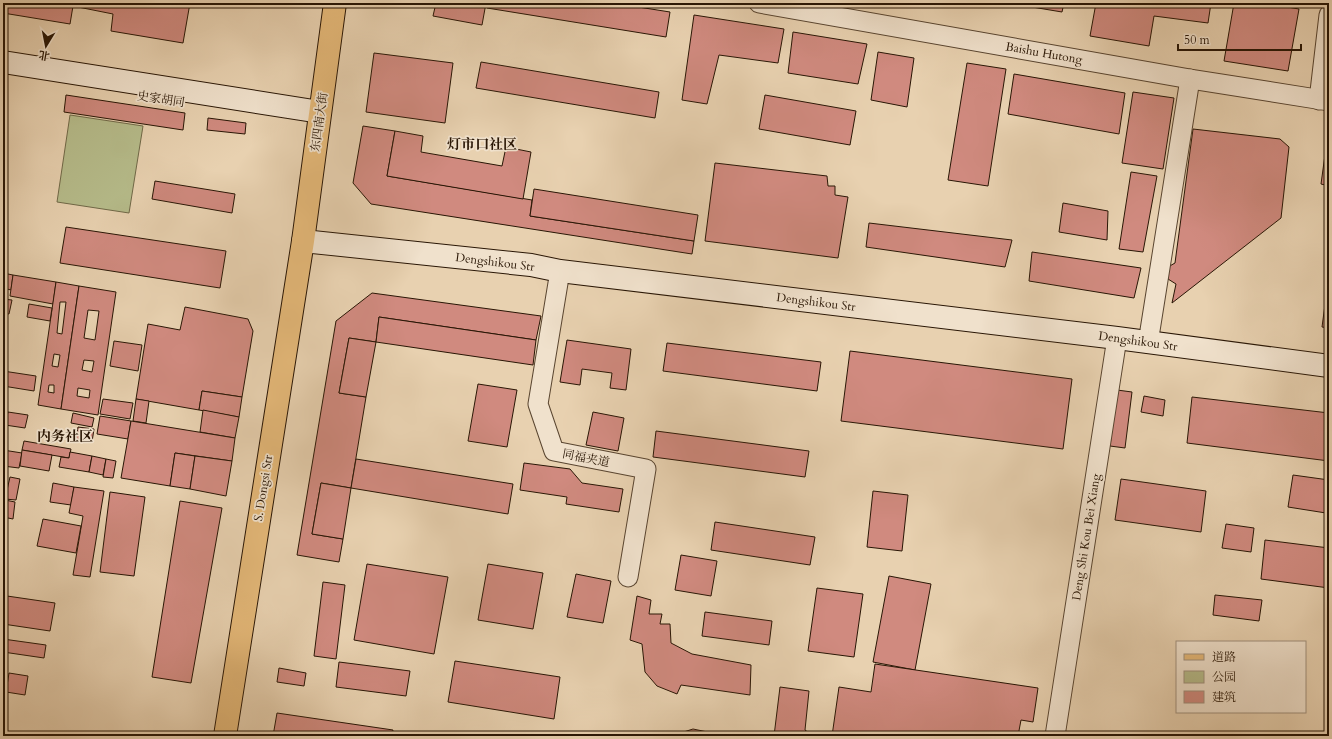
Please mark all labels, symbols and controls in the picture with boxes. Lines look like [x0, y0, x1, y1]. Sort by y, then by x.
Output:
north arrow [26, 26, 66, 66]
scale bar [1178, 26, 1301, 52]
text: 50 m [1184, 32, 1211, 48]
street label: Baishu Hutong [1004, 38, 1084, 68]
text: 北 [38, 47, 51, 64]
street label: 史家胡同 [136, 88, 186, 110]
street label: 东四南大街 [307, 90, 331, 153]
district label: 灯市口社区 [447, 135, 517, 154]
street label: Dengshikou Str [455, 249, 536, 275]
street label: Dengshikou Str [776, 289, 857, 315]
street label: Dengshikou Str [1097, 328, 1179, 355]
district label: 内务社区 [37, 427, 93, 446]
street label: 同福夹道 [561, 446, 611, 470]
street label: S. Dongsi Str [250, 453, 276, 522]
street label: Deng Shi Kou Bei Xiang [1068, 472, 1104, 602]
legend [1176, 641, 1306, 713]
text: 道路 [1212, 649, 1236, 665]
text: 公园 [1212, 669, 1236, 685]
text: 建筑 [1212, 689, 1236, 705]

